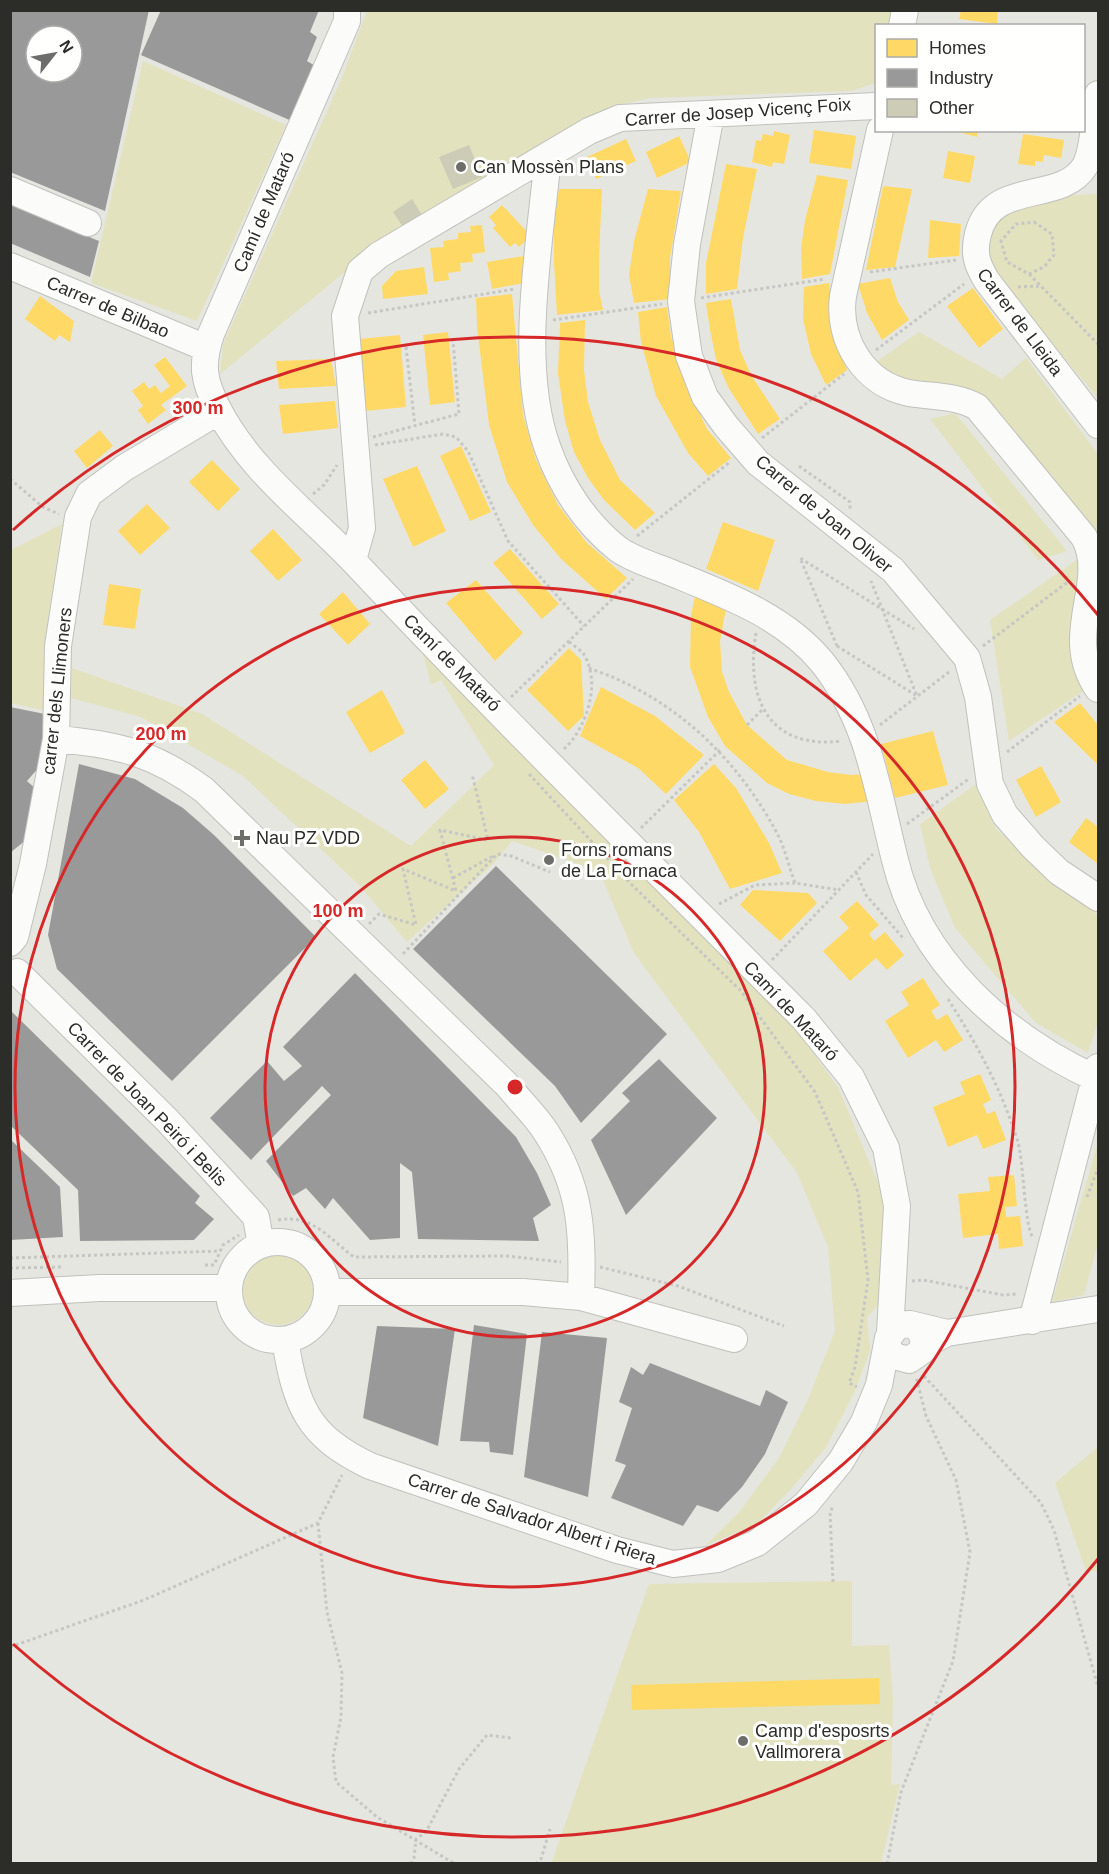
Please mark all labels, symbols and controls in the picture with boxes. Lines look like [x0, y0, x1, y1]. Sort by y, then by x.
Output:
north arrow [24, 24, 84, 84]
legend [875, 24, 1085, 132]
text: N [56, 37, 77, 56]
text: Homes [929, 38, 986, 58]
text: Industry [929, 68, 993, 88]
street label: Carrer de Josep Vicenç Foix [624, 94, 852, 130]
text: Other [929, 98, 974, 118]
street label: Camí de Mataró [230, 149, 298, 275]
place label: Can Mossèn Plans [473, 157, 624, 177]
marker: Can Mossèn Plans [454, 160, 468, 174]
street label: Carrer de Lleida [973, 264, 1067, 380]
street label: Carrer de Bilbao [44, 272, 172, 342]
text: 300 m [172, 398, 224, 418]
street label: Carrer de Joan Oliver [752, 451, 896, 577]
street label: carrer dels Llimoners [38, 606, 76, 776]
street label: Camí de Mataró [399, 610, 505, 716]
text: 200 m [135, 724, 187, 744]
place label: Nau PZ VDD [256, 828, 360, 848]
marker: Nau PZ VDD [233, 829, 251, 847]
place label: Forns romans de La Fornaca [561, 840, 678, 881]
marker: Forns romans de La Fornaca [542, 853, 556, 867]
text: 100 m [312, 901, 364, 921]
street label: Camí de Mataró [740, 957, 842, 1065]
street label: Carrer de Joan Peiró i Belis [63, 1018, 231, 1190]
centre of rings [505, 1077, 525, 1097]
street label: Carrer de Salvador Albert i Riera [405, 1469, 660, 1569]
place label: Camp d'esposrts Vallmorera [755, 1721, 890, 1762]
marker: Camp d'esposrts Vallmorera [736, 1734, 750, 1748]

